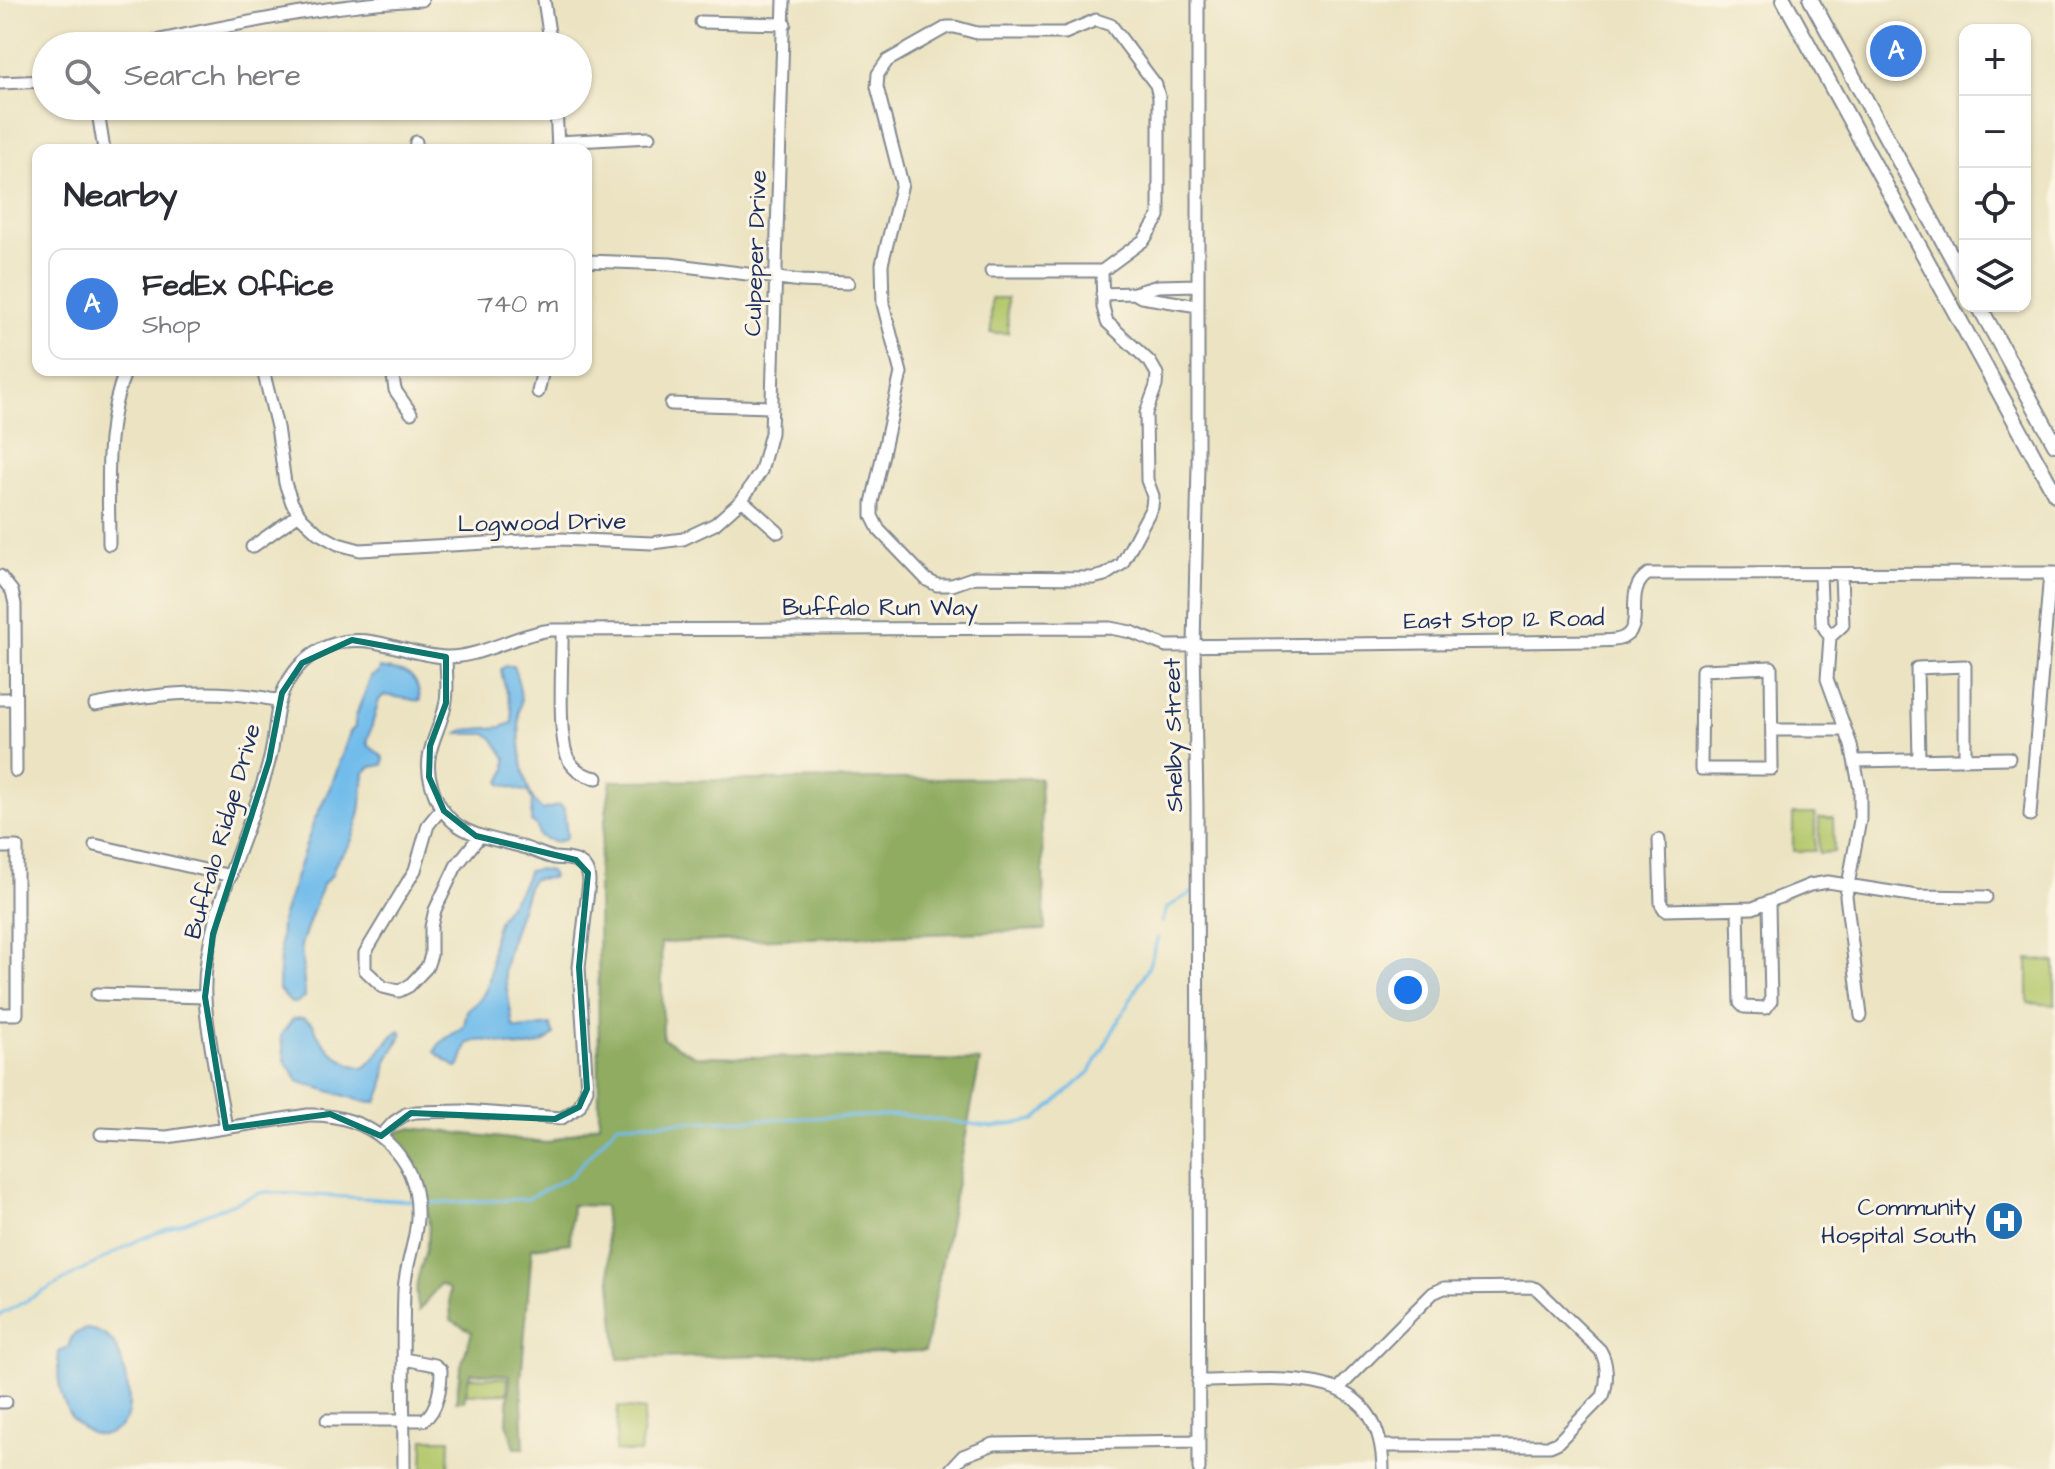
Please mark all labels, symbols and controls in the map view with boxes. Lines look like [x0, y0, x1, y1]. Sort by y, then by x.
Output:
pin: A [1870, 21, 1922, 81]
map controls [1959, 24, 2031, 312]
button: + [1959, 24, 2031, 96]
search box [32, 32, 592, 120]
icon: search [60, 54, 104, 98]
text: Search here [124, 55, 301, 97]
button: − [1959, 96, 2031, 168]
button: locate [1959, 168, 2031, 240]
street label: Culpeper Drive [736, 169, 776, 337]
text: Nearby [64, 172, 178, 220]
button: layers [1959, 240, 2031, 312]
text: FedEx Office [142, 265, 334, 307]
text: A [84, 286, 100, 322]
text: 740 m [477, 286, 558, 322]
text: Shop [142, 307, 201, 343]
street label: Logwood Drive [457, 505, 627, 542]
street label: Buffalo Run Way [782, 591, 978, 626]
street label: East Stop 12 Road [1403, 601, 1605, 639]
street label: Shelby Street [1156, 657, 1193, 812]
street label: Buffalo Ridge Drive [176, 720, 271, 943]
your location [1388, 970, 1428, 1010]
place label: Community Hospital South [1821, 1191, 1976, 1253]
hospital icon: Community Hospital South [1983, 1200, 2025, 1242]

